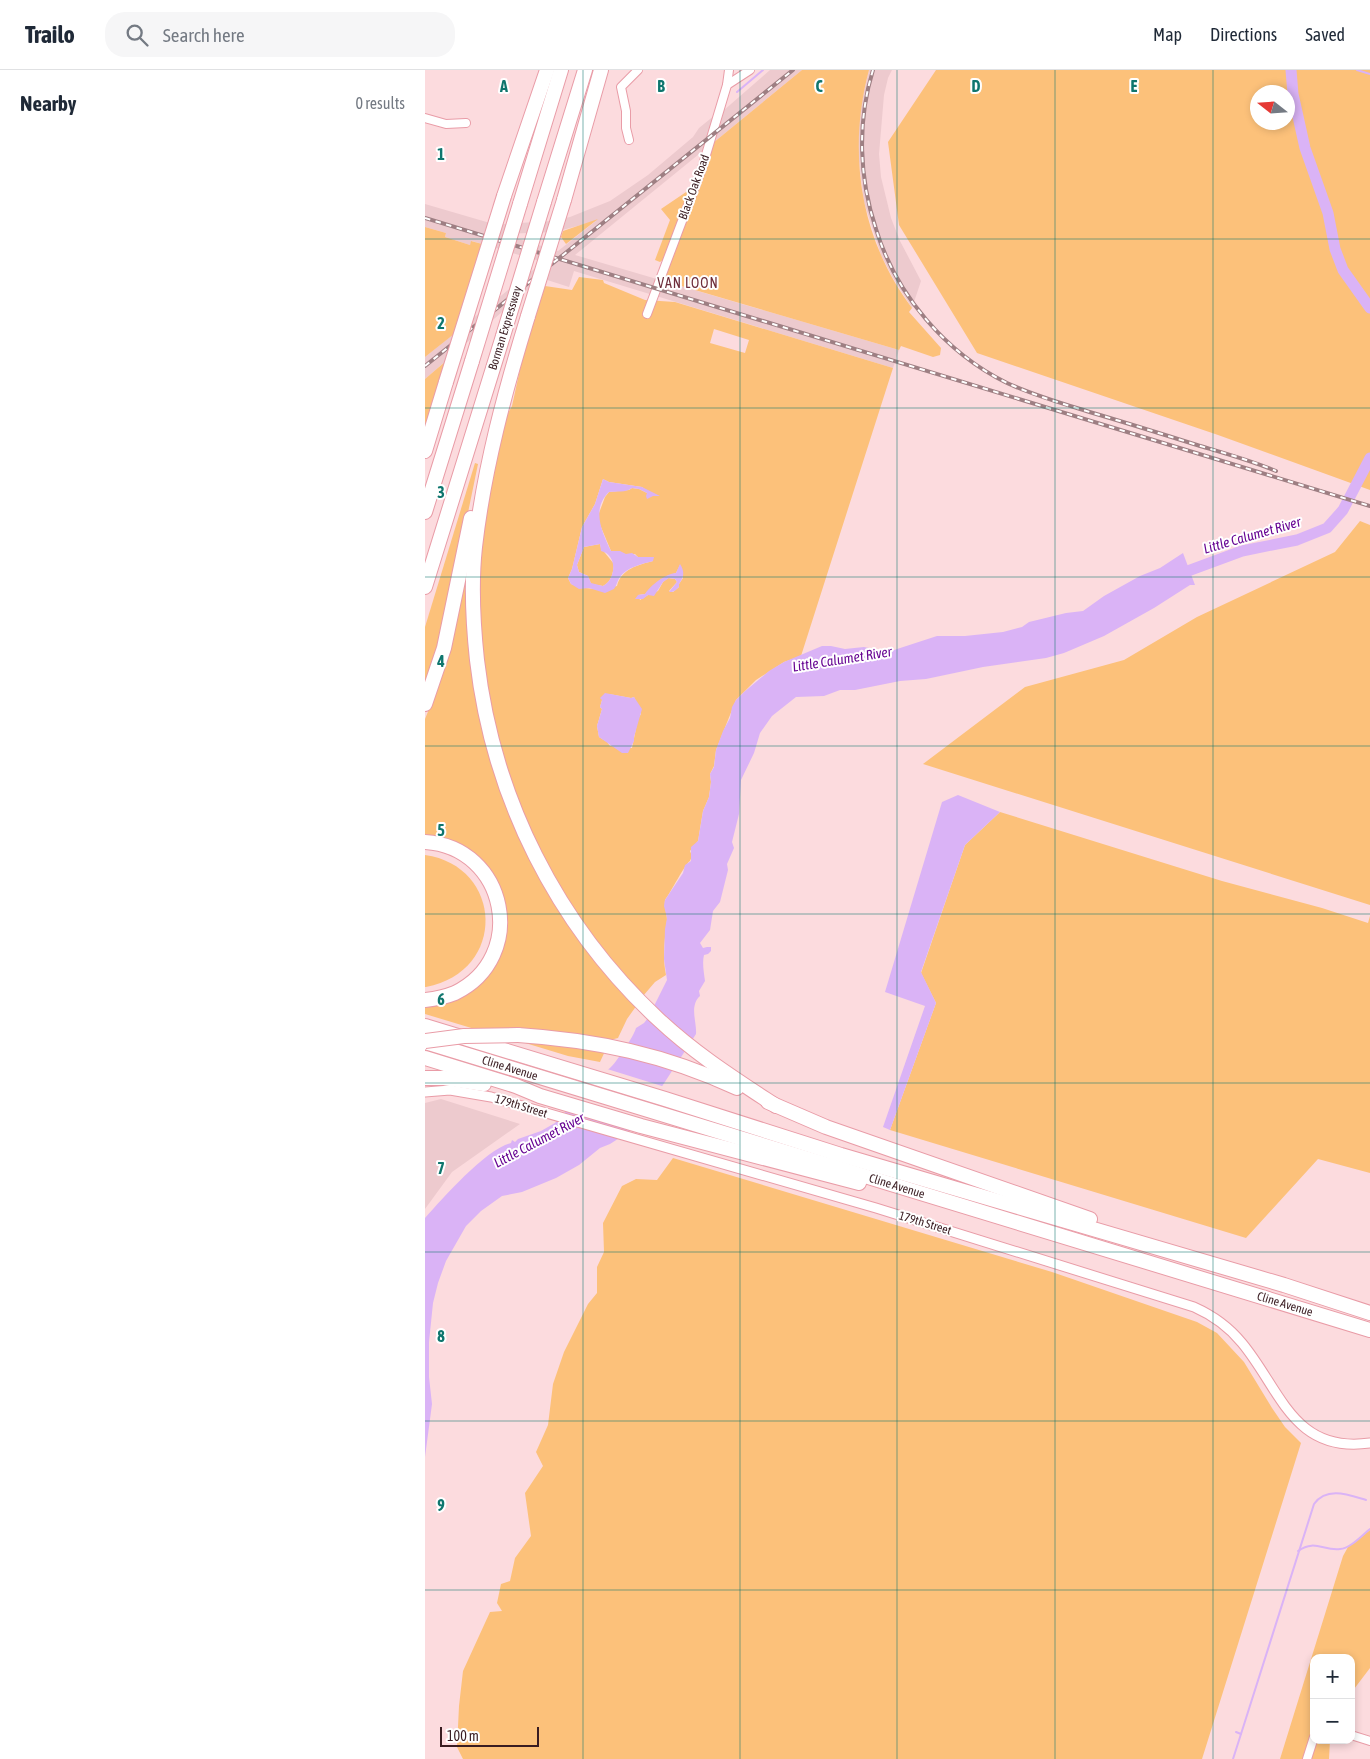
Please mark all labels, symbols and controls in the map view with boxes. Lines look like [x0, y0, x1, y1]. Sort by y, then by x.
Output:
search box [105, 12, 455, 57]
text: Trailo [25, 21, 75, 48]
icon: search [123, 21, 151, 49]
text: Search here [163, 24, 245, 46]
text: Map [1153, 24, 1182, 45]
text: Directions [1210, 24, 1277, 45]
text: Saved [1305, 24, 1345, 45]
text: A [499, 77, 508, 95]
text: B [657, 77, 665, 95]
text: C [815, 77, 823, 95]
text: D [972, 77, 981, 95]
text: E [1131, 77, 1138, 95]
north arrow [1250, 85, 1295, 130]
text: Nearby [20, 91, 76, 115]
text: 0 results [355, 94, 405, 112]
text: 1 [437, 145, 445, 163]
street label: Black Oak Road [676, 153, 712, 221]
district label: VAN LOON [657, 275, 719, 291]
street label: Borman Expressway [486, 284, 524, 372]
text: 2 [437, 314, 445, 332]
text: 3 [437, 483, 445, 501]
water label: Little Calumet River [1201, 513, 1303, 557]
water label: Little Calumet River [791, 643, 894, 675]
text: 4 [436, 652, 445, 670]
text: 5 [437, 821, 445, 839]
text: 6 [437, 990, 445, 1008]
street label: Cline Avenue [480, 1053, 540, 1083]
street label: 179th Street [493, 1091, 549, 1121]
water label: Little Calumet River [491, 1109, 588, 1171]
text: 7 [437, 1159, 445, 1177]
street label: Cline Avenue [867, 1171, 927, 1201]
street label: 179th Street [897, 1208, 953, 1238]
street label: Cline Avenue [1255, 1289, 1315, 1319]
text: 8 [437, 1327, 445, 1345]
text: 9 [437, 1496, 445, 1514]
map controls [1310, 1654, 1355, 1744]
button: + [1310, 1654, 1355, 1699]
button: − [1310, 1699, 1355, 1744]
scale bar [440, 1724, 539, 1747]
text: 100 m [447, 1728, 479, 1744]

